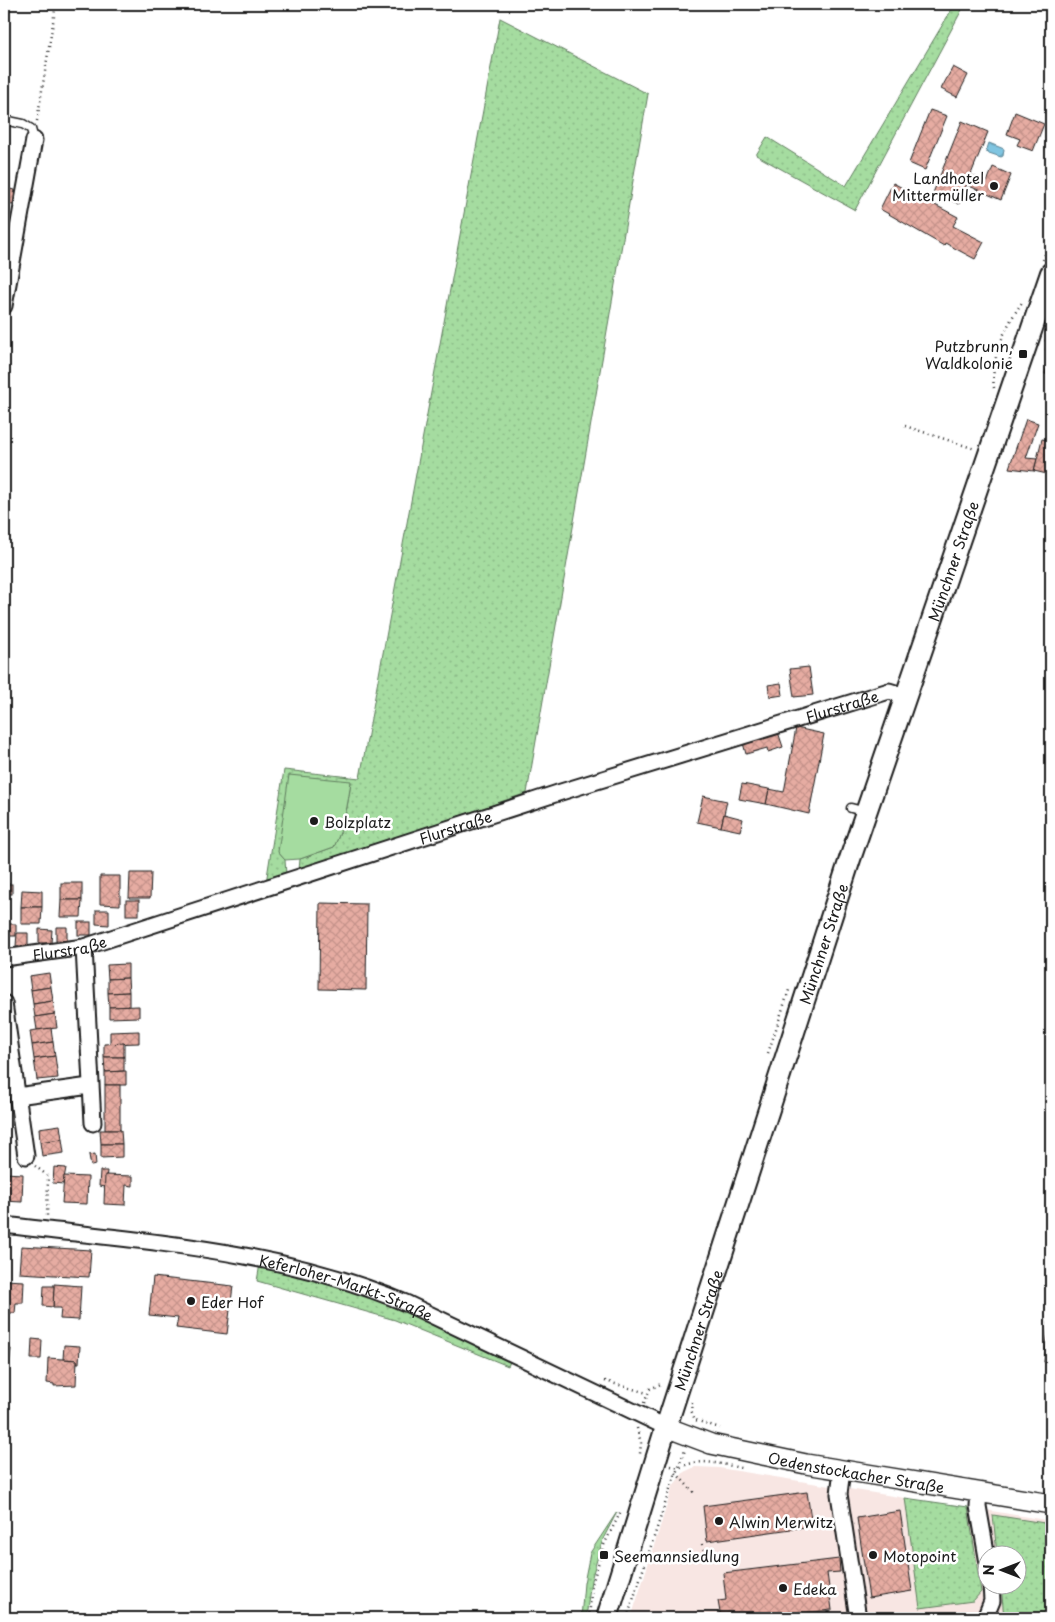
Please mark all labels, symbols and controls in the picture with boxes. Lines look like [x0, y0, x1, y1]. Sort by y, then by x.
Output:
place label: Landhotel Mittermüller [892, 166, 984, 206]
marker: Landhotel Mittermüller [988, 180, 1000, 192]
place label: Putzbrunn, Waldkolonie [925, 334, 1013, 374]
marker: Putzbrunn, Waldkolonie [1017, 348, 1029, 360]
street label: Münchner Straße [921, 498, 984, 624]
street label: Flurstraße [802, 684, 881, 728]
street label: Flurstraße [416, 804, 494, 849]
place label: Bolzplatz [324, 810, 391, 833]
marker: Bolzplatz [308, 815, 320, 827]
street label: Münchner Straße [792, 880, 853, 1007]
street label: Flurstraße [31, 929, 109, 966]
street label: Keferloher-Markt-Straße [257, 1248, 437, 1326]
street label: Münchner Straße [667, 1266, 728, 1393]
place label: Eder Hof [201, 1290, 264, 1313]
marker: Eder Hof [185, 1295, 197, 1307]
street label: Oedenstockacher Straße [766, 1445, 946, 1498]
place label: Alwin Merwitz [729, 1510, 833, 1533]
marker: Alwin Merwitz [713, 1515, 725, 1527]
place label: Seemannsiedlung [614, 1544, 739, 1567]
place label: Motopoint [883, 1544, 956, 1567]
north arrow [978, 1544, 1028, 1594]
marker: Seemannsiedlung [598, 1549, 610, 1561]
marker: Motopoint [867, 1549, 879, 1561]
text: N [978, 1564, 999, 1576]
place label: Edeka [793, 1577, 837, 1600]
marker: Edeka [777, 1582, 789, 1594]

